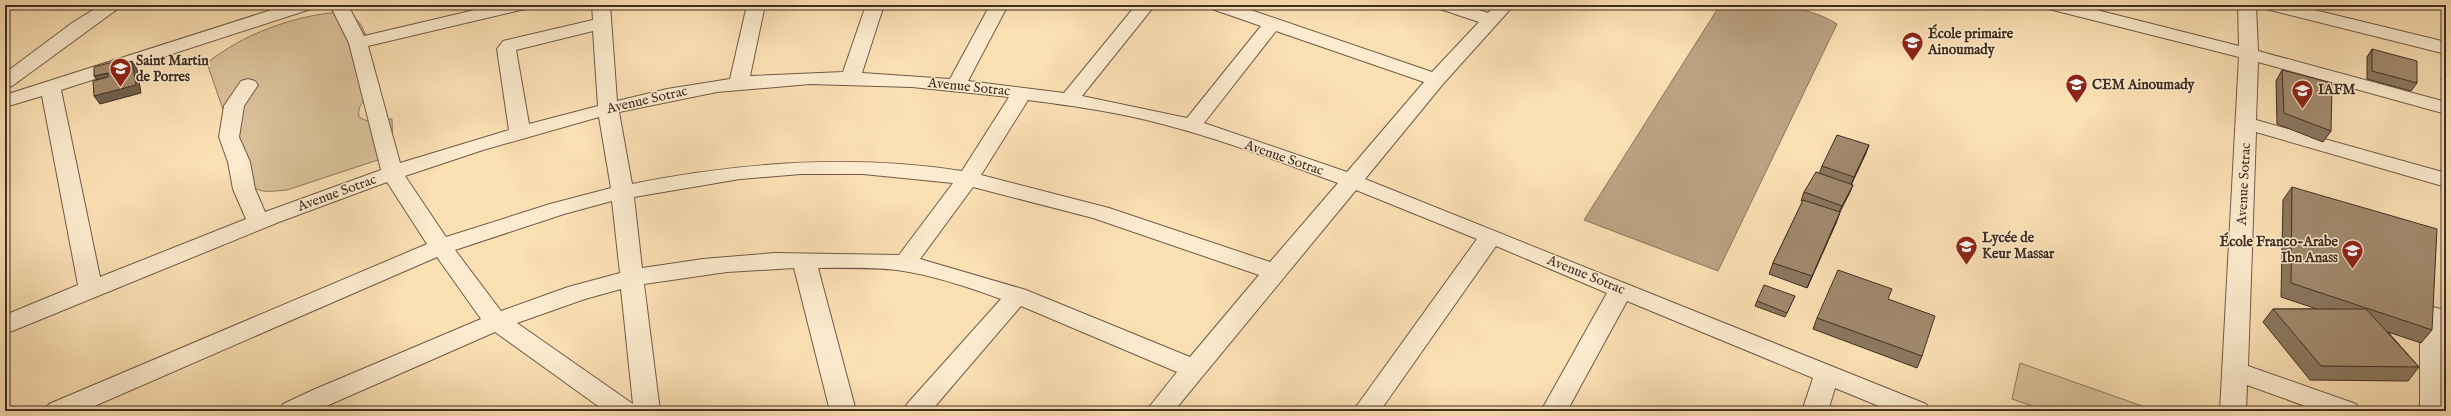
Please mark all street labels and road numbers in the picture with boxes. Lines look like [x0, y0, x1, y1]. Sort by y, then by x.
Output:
street label: Avenue Sotrac [926, 74, 1011, 100]
street label: Avenue Sotrac [604, 82, 689, 118]
street label: Avenue Sotrac [1241, 136, 1326, 180]
street label: Avenue Sotrac [2233, 142, 2255, 227]
street label: Avenue Sotrac [294, 170, 379, 216]
street label: Avenue Sotrac [1543, 251, 1628, 299]

